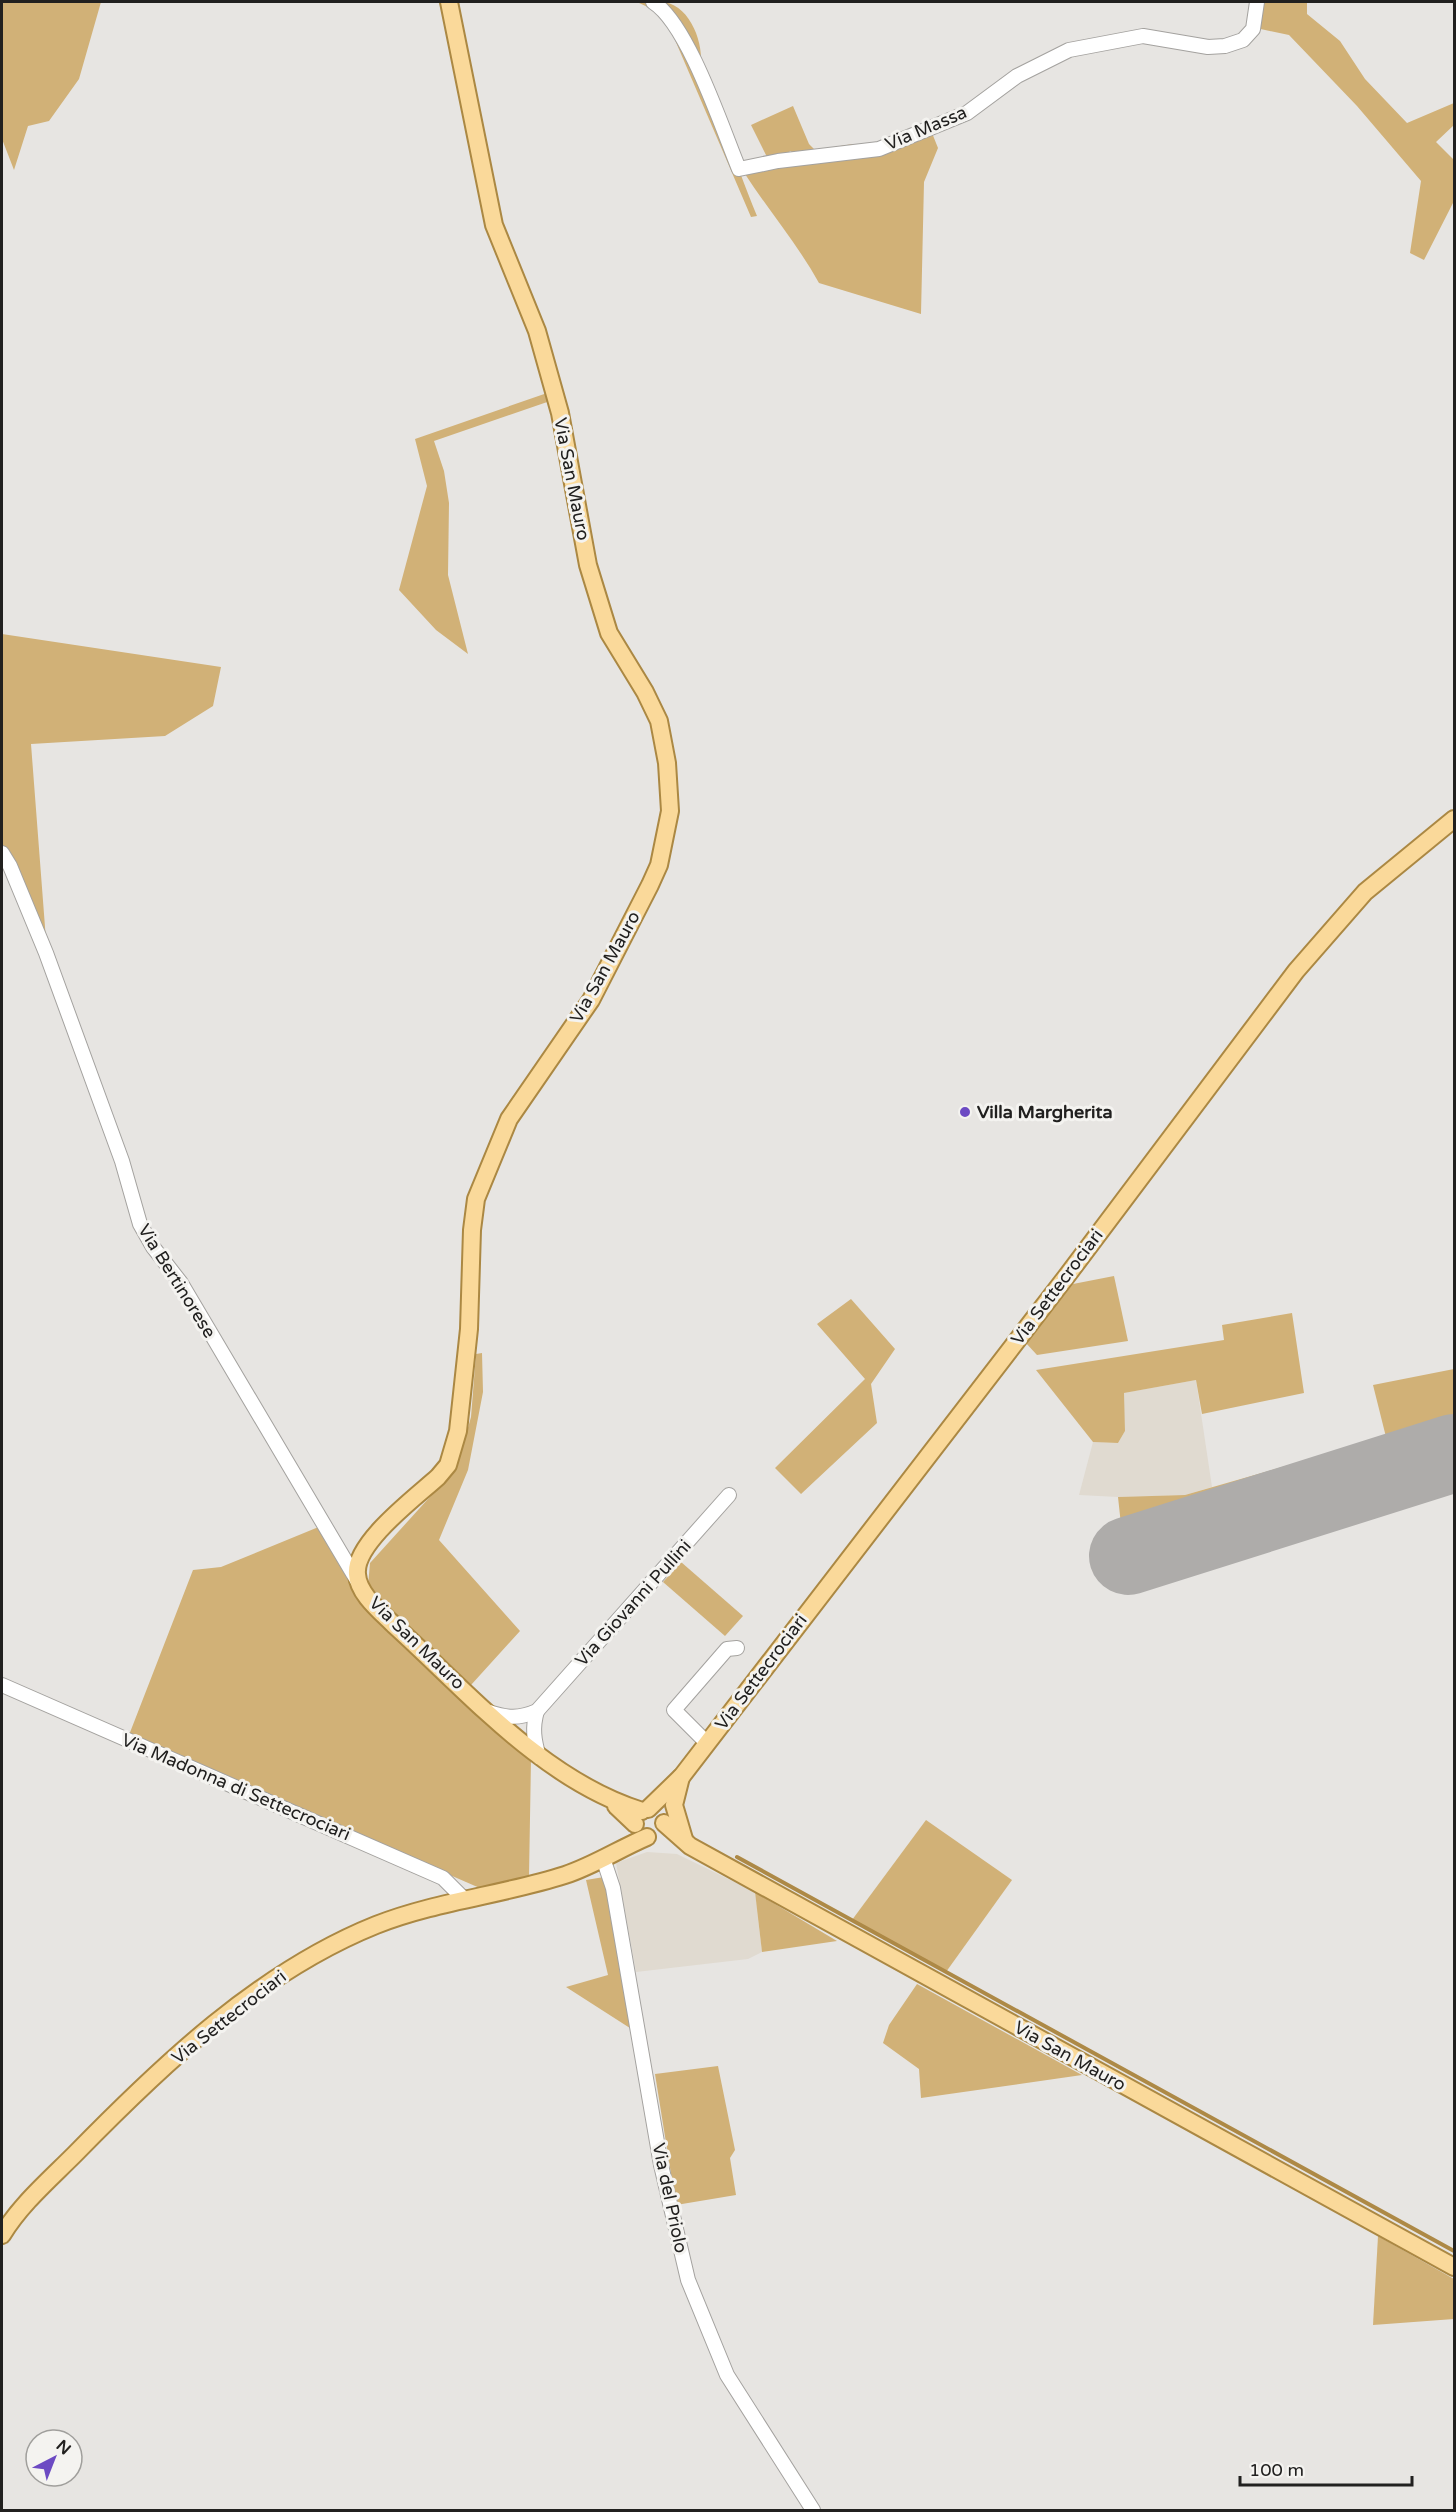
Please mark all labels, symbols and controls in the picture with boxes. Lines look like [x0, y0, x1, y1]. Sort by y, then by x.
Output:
street label: Via Massa [882, 101, 970, 155]
street label: Via San Mauro [549, 416, 595, 542]
street label: Via San Mauro [565, 907, 645, 1027]
place label: Villa Margherita [977, 1101, 1113, 1123]
marker: Villa Margherita [958, 1105, 972, 1119]
street label: Via Bertinorese [133, 1220, 221, 1342]
street label: Via Settecrociari [1006, 1225, 1108, 1349]
street label: Via Giovanni Pullini [570, 1535, 696, 1671]
street label: Via San Mauro [365, 1592, 469, 1694]
street label: Via Settecrociari [710, 1610, 812, 1734]
street label: Via Madonna di Settecrociari [118, 1729, 354, 1845]
street label: Via Settecrociari [167, 1965, 291, 2069]
street label: Via San Mauro [1010, 2016, 1130, 2096]
street label: Via del Priolo [648, 2141, 692, 2255]
north arrow [24, 2428, 84, 2488]
text: N [52, 2436, 75, 2459]
scale bar [1240, 2449, 1412, 2487]
text: 100 m [1249, 2459, 1304, 2481]

